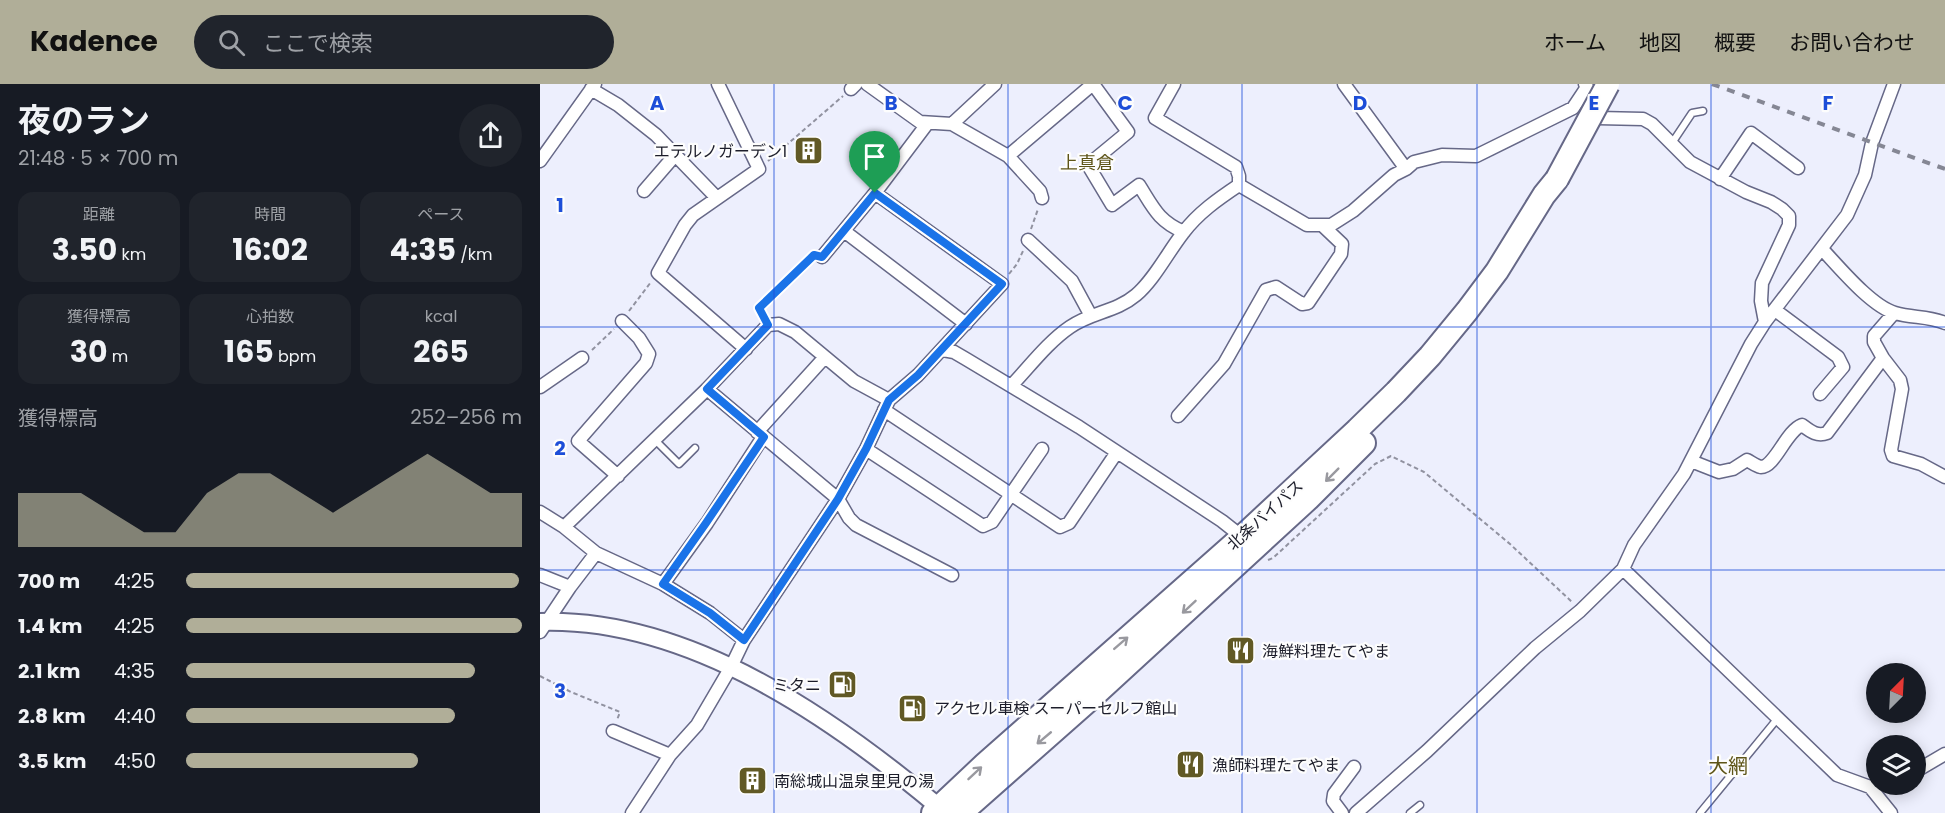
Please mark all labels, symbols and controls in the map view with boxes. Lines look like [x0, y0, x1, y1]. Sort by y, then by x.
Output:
search box [194, 15, 614, 69]
text: Kadence [30, 22, 158, 61]
icon: search [215, 26, 248, 59]
text: ここで検索 [263, 28, 373, 59]
text: ホーム [1544, 28, 1606, 57]
text: 地図 [1639, 28, 1681, 57]
text: 概要 [1714, 28, 1756, 57]
text: お問い合わせ [1789, 28, 1915, 57]
text: A [650, 89, 665, 117]
text: B [884, 89, 898, 117]
text: C [1117, 89, 1133, 117]
text: D [1353, 89, 1367, 117]
text: E [1589, 89, 1599, 117]
text: F [1823, 89, 1834, 117]
text: 夜のラン [18, 97, 150, 144]
button: share [459, 104, 522, 167]
pin [849, 131, 900, 193]
building icon: エテルノガーデン1 [792, 135, 824, 167]
place label: エテルノガーデン1 [654, 140, 787, 163]
icon: arrive [858, 140, 891, 173]
text: 21:48 · 5 × 700 m [18, 144, 178, 172]
district label: 上真倉 [1060, 150, 1114, 175]
text: 1 [556, 191, 564, 219]
text: 距離 [83, 203, 115, 226]
text: 時間 [254, 203, 286, 226]
text: ペース [417, 203, 465, 226]
text: 3.50 [52, 228, 117, 271]
text: 16:02 [232, 228, 308, 271]
text: 4:35 [389, 228, 456, 271]
text: km [117, 243, 146, 266]
text: /km [456, 243, 493, 266]
text: 獲得標高 [67, 305, 131, 328]
text: 心拍数 [246, 305, 294, 328]
text: kcal [425, 305, 457, 328]
text: 30 [70, 330, 107, 373]
text: 165 [224, 330, 274, 373]
text: 265 [413, 330, 469, 373]
text: m [107, 345, 128, 368]
text: bpm [274, 345, 316, 368]
text: 252–256 m [410, 403, 522, 431]
text: 獲得標高 [18, 404, 98, 432]
text: 2 [554, 434, 566, 462]
one-way arrow [1325, 468, 1340, 482]
street label: 北条バイパス [1222, 474, 1308, 556]
text: 700 m [18, 567, 80, 595]
text: 4:25 [114, 567, 155, 595]
one-way arrow [1182, 600, 1197, 614]
text: 1.4 km [18, 612, 82, 640]
text: 4:25 [114, 612, 155, 640]
restaurant icon: 海鮮料理たてやま [1225, 635, 1257, 667]
one-way arrow [1113, 636, 1128, 650]
place label: 海鮮料理たてやま [1262, 640, 1390, 663]
text: 2.1 km [18, 657, 80, 685]
text: 4:35 [114, 657, 155, 685]
north arrow [1866, 663, 1926, 723]
map controls [1866, 663, 1926, 795]
fuel station icon: ミタニ [826, 669, 858, 701]
place label: ミタニ [773, 674, 821, 697]
text: 3 [554, 677, 566, 705]
fuel station icon: アクセル車検 スーパーセルフ館山 [897, 692, 929, 724]
place label: アクセル車検 スーパーセルフ館山 [934, 697, 1177, 720]
text: 2.8 km [18, 702, 86, 730]
text: 4:40 [114, 702, 156, 730]
one-way arrow [1037, 731, 1052, 745]
button: layers [1866, 735, 1926, 795]
text: 3.5 km [18, 747, 87, 775]
text: 4:50 [114, 747, 156, 775]
restaurant icon: 漁師料理たてやま [1175, 749, 1207, 781]
district label: 大網 [1708, 752, 1748, 780]
place label: 漁師料理たてやま [1212, 754, 1340, 777]
building icon: 南総城山温泉里見の湯 [737, 765, 769, 797]
one-way arrow [968, 766, 983, 780]
place label: 南総城山温泉里見の湯 [774, 770, 934, 793]

